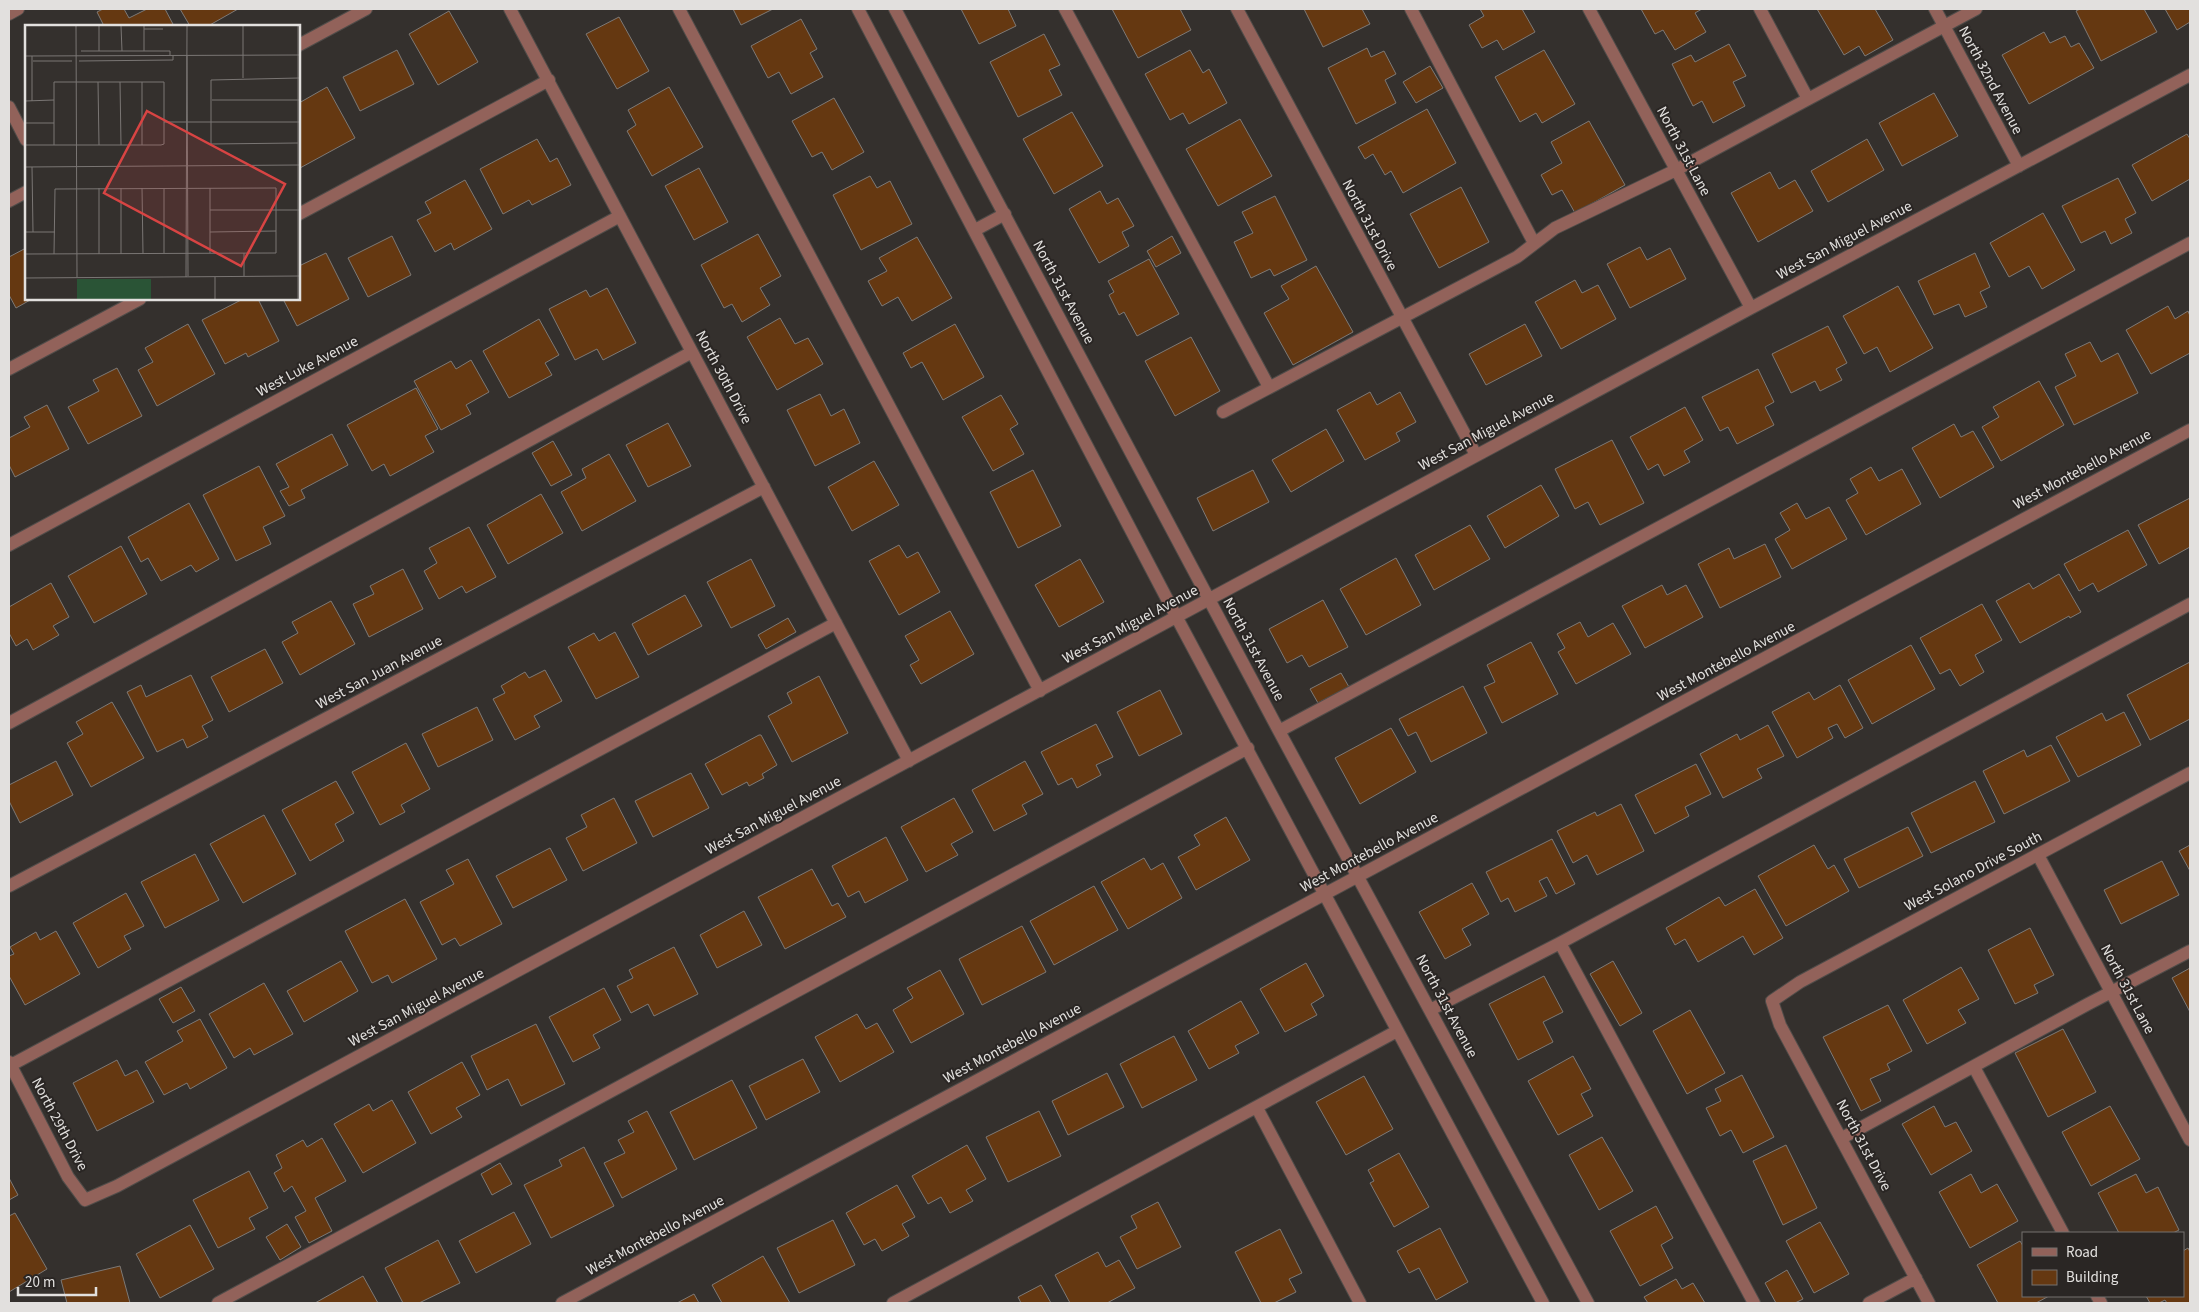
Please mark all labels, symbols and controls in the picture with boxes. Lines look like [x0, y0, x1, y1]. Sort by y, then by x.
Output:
street label: North 32nd Avenue [1953, 22, 2028, 138]
inset map [25, 25, 300, 300]
street label: North 31st Lane [1651, 103, 1716, 200]
street label: North 31st Drive [1337, 176, 1402, 275]
street label: West San Miguel Avenue [1773, 196, 1916, 285]
street label: North 31st Avenue [1027, 237, 1100, 348]
street label: North 30th Drive [690, 327, 757, 428]
street label: West Luke Avenue [253, 331, 362, 402]
street label: West San Miguel Avenue [1415, 387, 1558, 476]
street label: West Montebello Avenue [2010, 424, 2155, 515]
street label: West San Miguel Avenue [1059, 580, 1202, 669]
street label: North 31st Avenue [1217, 594, 1290, 705]
street label: West Montebello Avenue [1654, 616, 1799, 707]
street label: West San Juan Avenue [312, 630, 446, 715]
street label: West San Miguel Avenue [702, 771, 845, 860]
street label: West Montebello Avenue [1297, 807, 1442, 898]
street label: West Solano Drive South [1901, 826, 2046, 917]
street label: North 31st Lane [2095, 941, 2160, 1038]
street label: North 31st Avenue [1410, 951, 1483, 1062]
street label: West San Miguel Avenue [345, 963, 488, 1052]
street label: West Montebello Avenue [940, 998, 1085, 1089]
street label: North 29th Drive [26, 1074, 93, 1175]
street label: North 31st Drive [1831, 1096, 1896, 1195]
street label: West Montebello Avenue [583, 1190, 728, 1281]
legend [2022, 1232, 2184, 1297]
text: Road [2066, 1242, 2098, 1263]
scale bar [18, 1264, 95, 1296]
text: Building [2066, 1267, 2119, 1288]
text: 20 m [25, 1272, 55, 1293]

